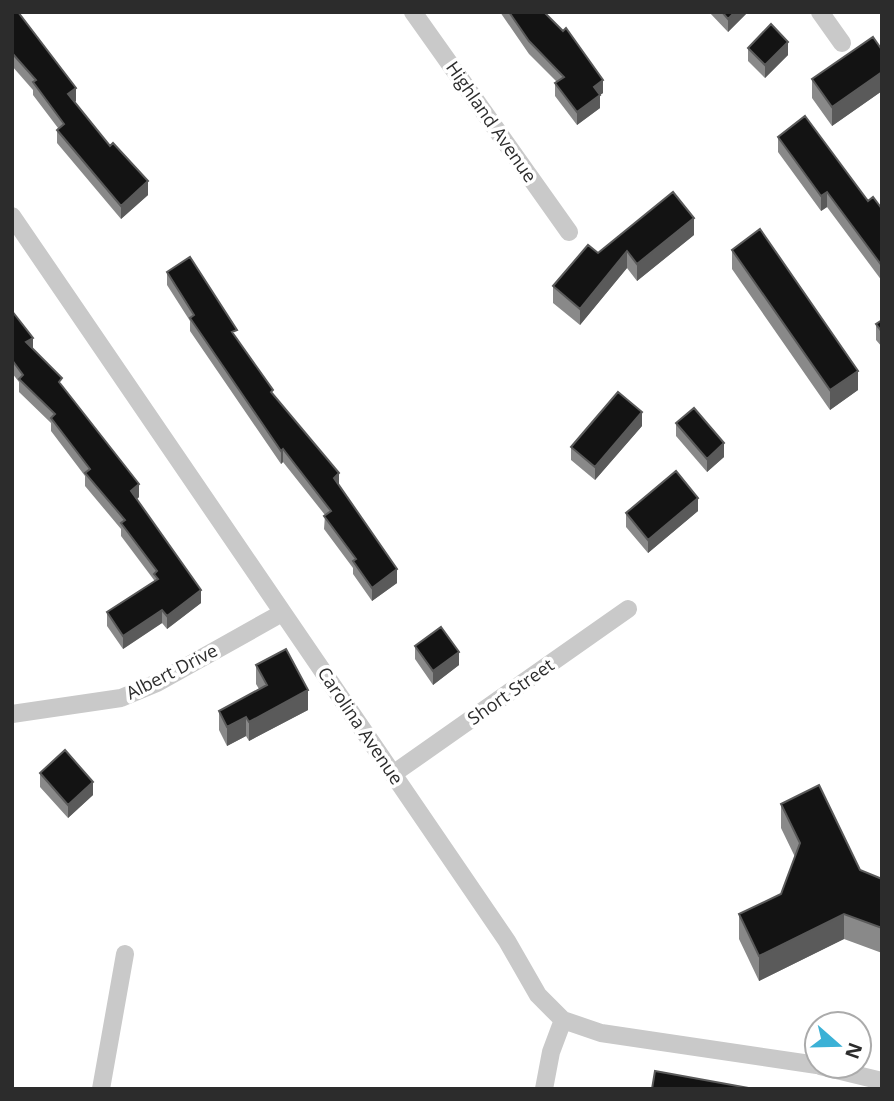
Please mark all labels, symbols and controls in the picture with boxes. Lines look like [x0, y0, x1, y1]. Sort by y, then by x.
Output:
street label: Highland Avenue [441, 56, 543, 187]
street label: Albert Drive [122, 638, 221, 704]
street label: Short Street [462, 653, 558, 730]
street label: Carolina Avenue [313, 662, 409, 789]
north arrow [803, 1010, 873, 1080]
text: N [839, 1039, 869, 1063]

